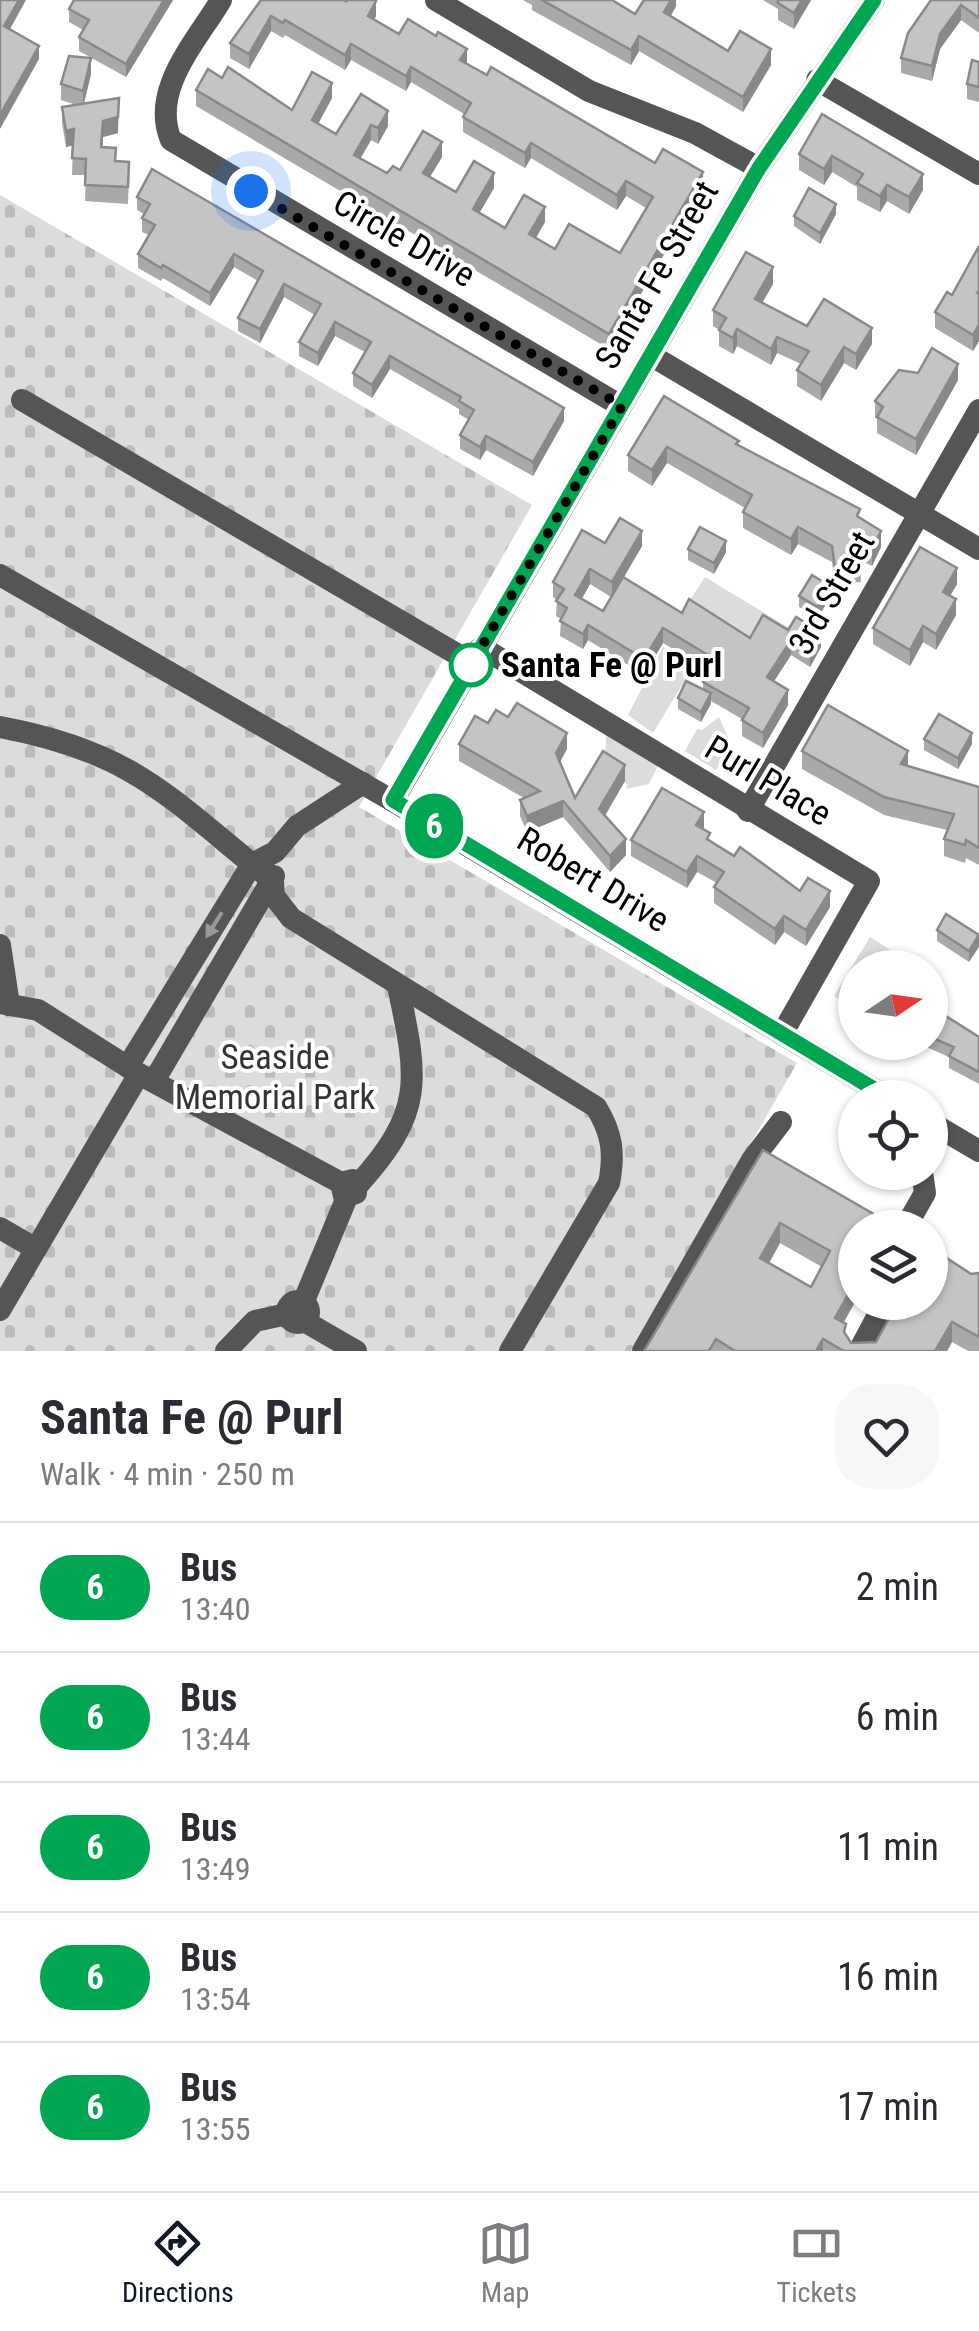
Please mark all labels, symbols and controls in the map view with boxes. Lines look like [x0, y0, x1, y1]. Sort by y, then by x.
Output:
your location [226, 166, 276, 216]
street label: Santa Fe Street [587, 174, 727, 376]
street label: Circle Drive [326, 182, 482, 296]
street label: 3rd Street [780, 524, 884, 662]
marker: Santa Fe @ Purl [450, 644, 492, 686]
place label: Santa Fe @ Purl [501, 645, 722, 686]
street label: Purl Place [698, 727, 838, 835]
line badge: 6 [402, 794, 466, 858]
text: 6 [425, 806, 443, 847]
street label: Robert Drive [510, 819, 676, 941]
one-way arrow [205, 912, 224, 939]
north arrow [838, 950, 948, 1060]
map controls [838, 950, 948, 1320]
park label: Seaside Memorial Park [175, 1037, 376, 1118]
button: locate [838, 1080, 948, 1190]
button: layers [838, 1210, 948, 1320]
button: heart [834, 1384, 939, 1489]
text: Santa Fe @ Purl [40, 1389, 344, 1446]
text: Walk · 4 min · 250 m [40, 1455, 295, 1493]
text: Bus [180, 1546, 237, 1590]
text: 2 min [856, 1565, 939, 1609]
text: 6 [86, 1567, 104, 1608]
text: 13:40 [180, 1590, 251, 1628]
text: Bus [180, 1676, 237, 1720]
text: 6 min [856, 1695, 939, 1739]
text: 6 [86, 1697, 104, 1738]
text: 13:44 [180, 1720, 251, 1758]
text: Bus [180, 1806, 237, 1850]
text: 11 min [837, 1825, 939, 1869]
text: 6 [86, 1827, 104, 1868]
text: 13:49 [180, 1850, 251, 1888]
text: Bus [180, 1936, 237, 1980]
text: 16 min [837, 1955, 939, 1999]
text: 6 [86, 1957, 104, 1998]
text: 13:54 [180, 1980, 251, 2018]
text: Bus [180, 2066, 237, 2110]
text: 17 min [837, 2085, 939, 2129]
text: 6 [86, 2087, 104, 2128]
text: 13:55 [180, 2110, 251, 2148]
tab: Directions [122, 2216, 234, 2309]
tab: Map [478, 2216, 533, 2309]
tab: Tickets [777, 2216, 857, 2309]

